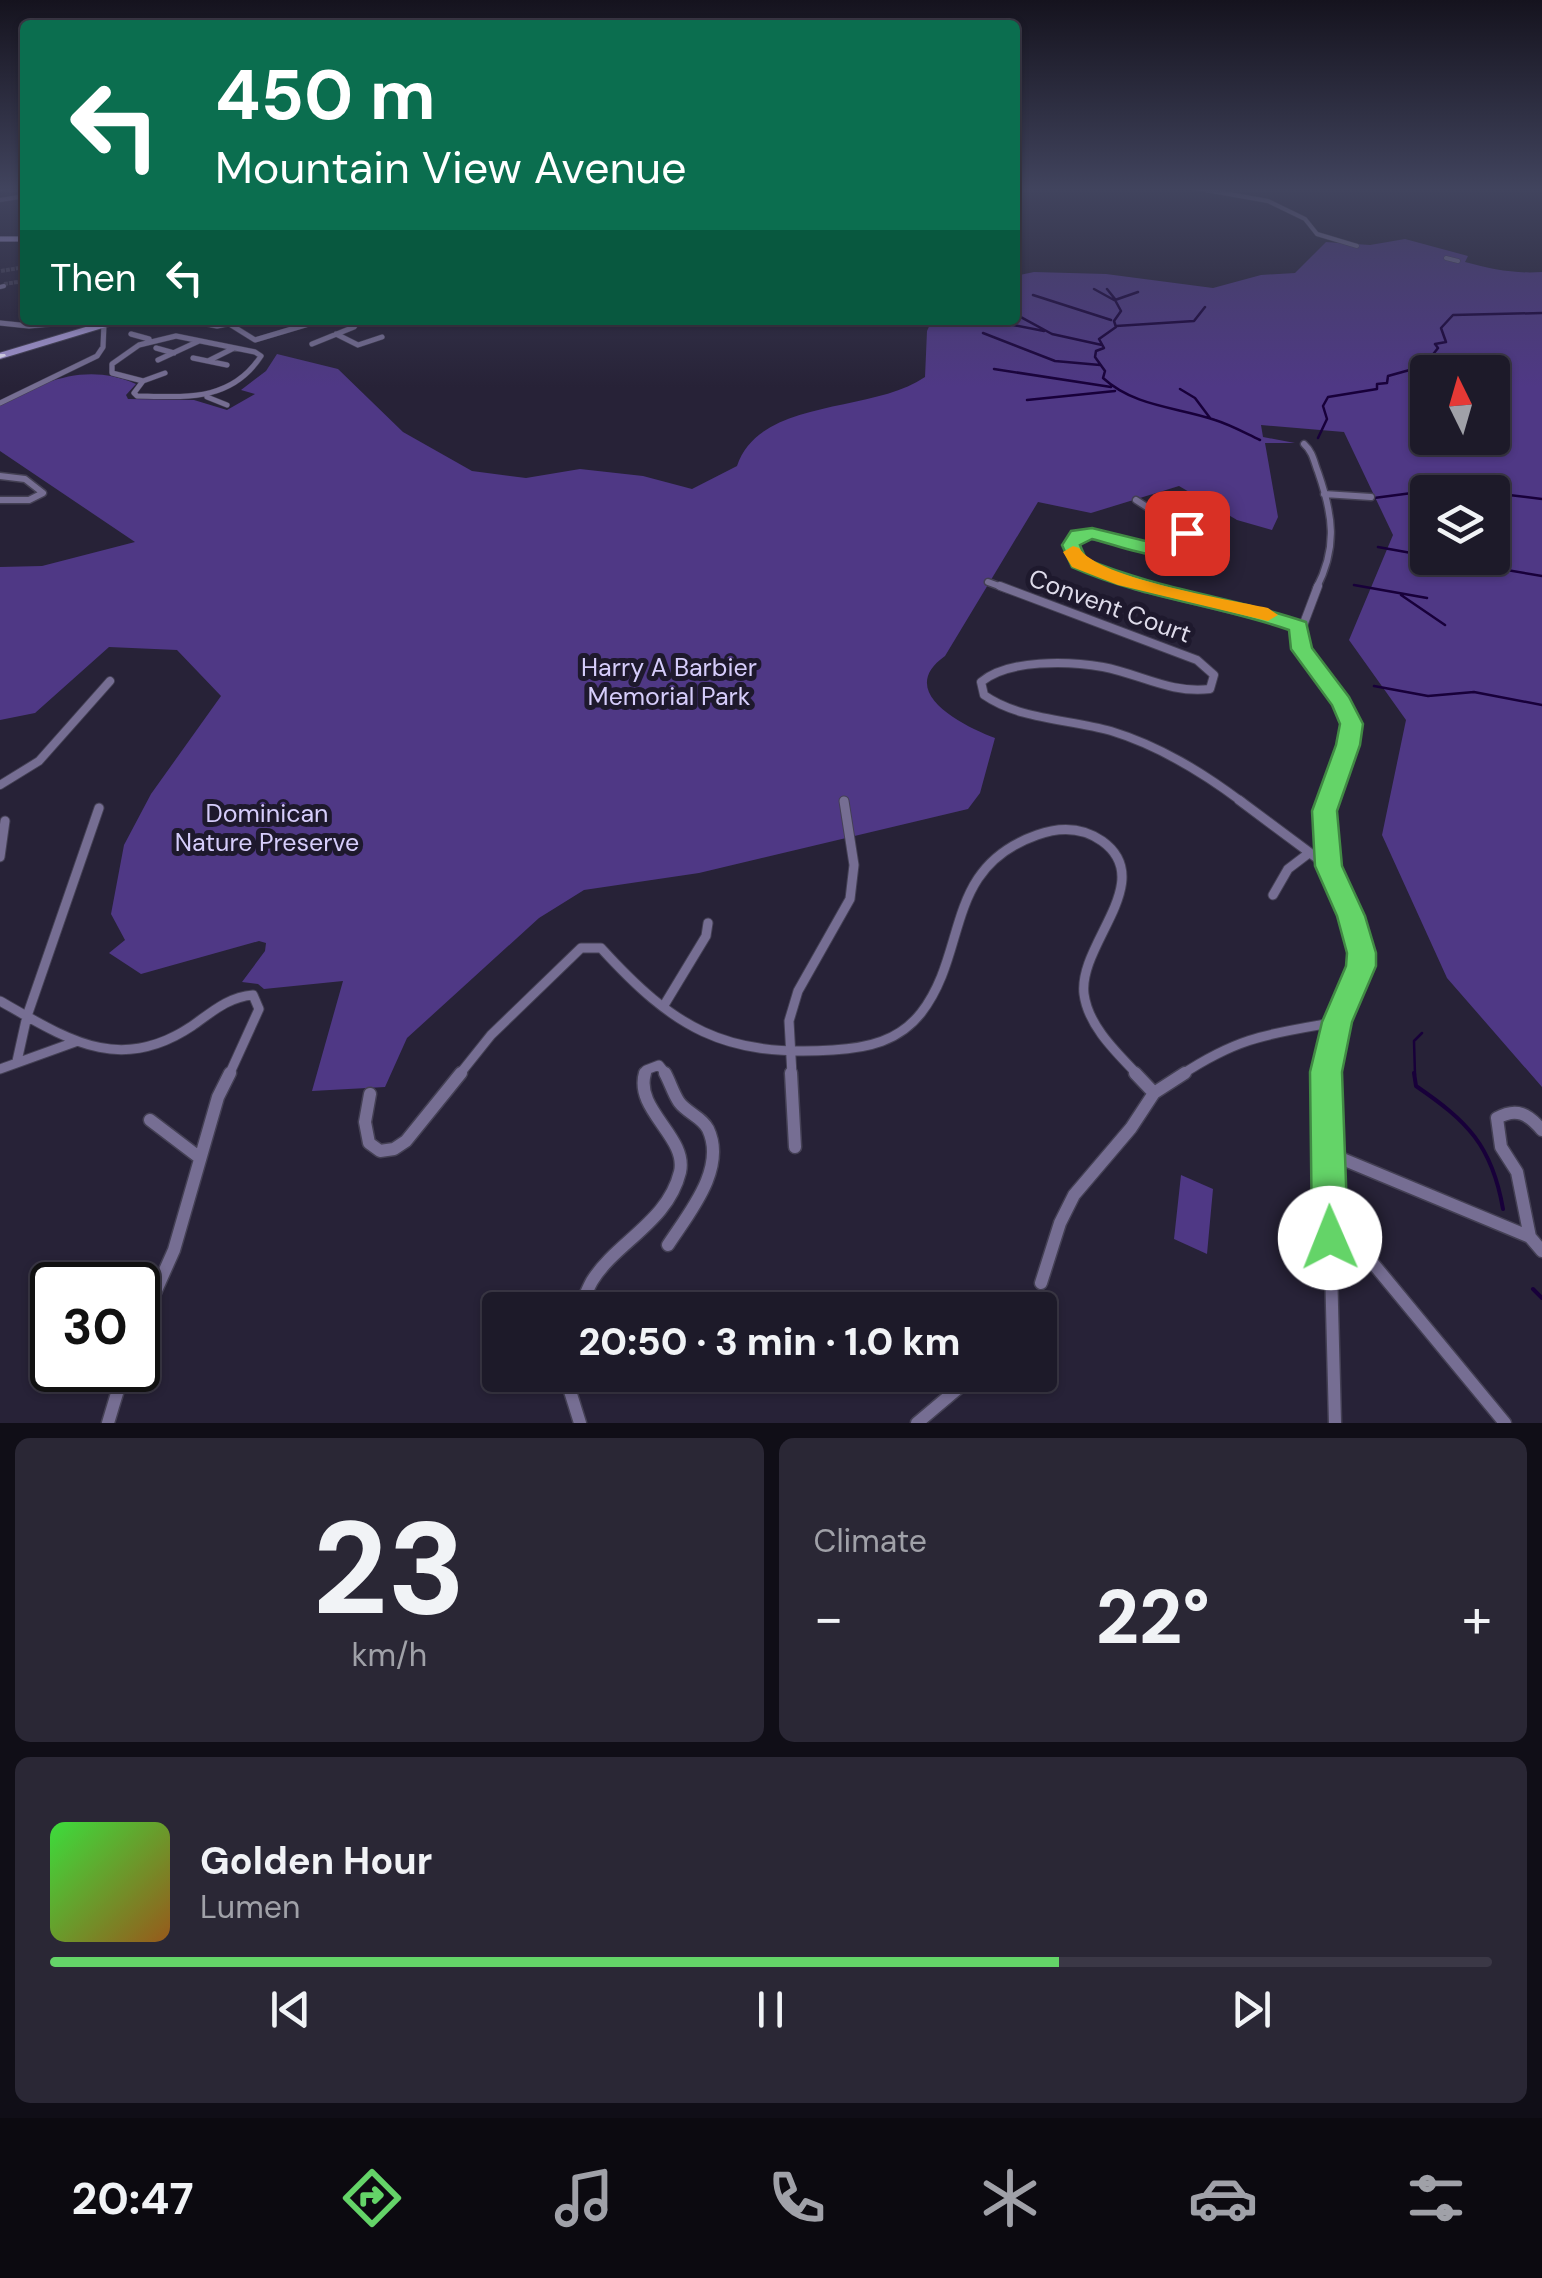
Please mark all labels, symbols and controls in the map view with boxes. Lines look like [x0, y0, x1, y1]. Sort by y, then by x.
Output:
text: 450 m [215, 50, 436, 141]
icon: left [50, 60, 180, 190]
text: Mountain View Avenue [215, 138, 687, 197]
icon: left [157, 250, 212, 305]
text: Then [50, 253, 137, 303]
north arrow [1410, 355, 1510, 455]
map controls [1410, 355, 1510, 575]
button: layers [1410, 475, 1510, 575]
pin [1145, 491, 1230, 576]
icon: arrive [1160, 506, 1215, 561]
street label: Convent Court [1024, 561, 1196, 651]
park label: Harry A Barbier Memorial Park [581, 651, 757, 713]
park label: Dominican Nature Preserve [175, 797, 359, 859]
position arrow [1278, 1186, 1382, 1290]
speed limit sign: 30 [30, 1262, 160, 1392]
text: 20:50 · 3 min · 1.0 km [579, 1317, 960, 1367]
text: 23 [313, 1484, 466, 1653]
text: Climate [814, 1520, 927, 1562]
text: 22° [1096, 1569, 1210, 1666]
text: − [814, 1582, 844, 1654]
text: + [1462, 1582, 1492, 1654]
text: km/h [351, 1634, 427, 1676]
text: Golden Hour [200, 1836, 432, 1886]
text: Lumen [200, 1886, 300, 1928]
icon: previous [263, 1982, 318, 2037]
icon: pause [743, 1982, 798, 2037]
icon: next [1224, 1982, 1279, 2037]
icon: directions [337, 2163, 407, 2233]
icon: music [549, 2163, 619, 2233]
icon: phone [762, 2163, 832, 2233]
icon: climate [975, 2163, 1045, 2233]
icon: car [1188, 2163, 1258, 2233]
icon: filters [1401, 2163, 1471, 2233]
text: 20:47 [71, 2169, 194, 2228]

